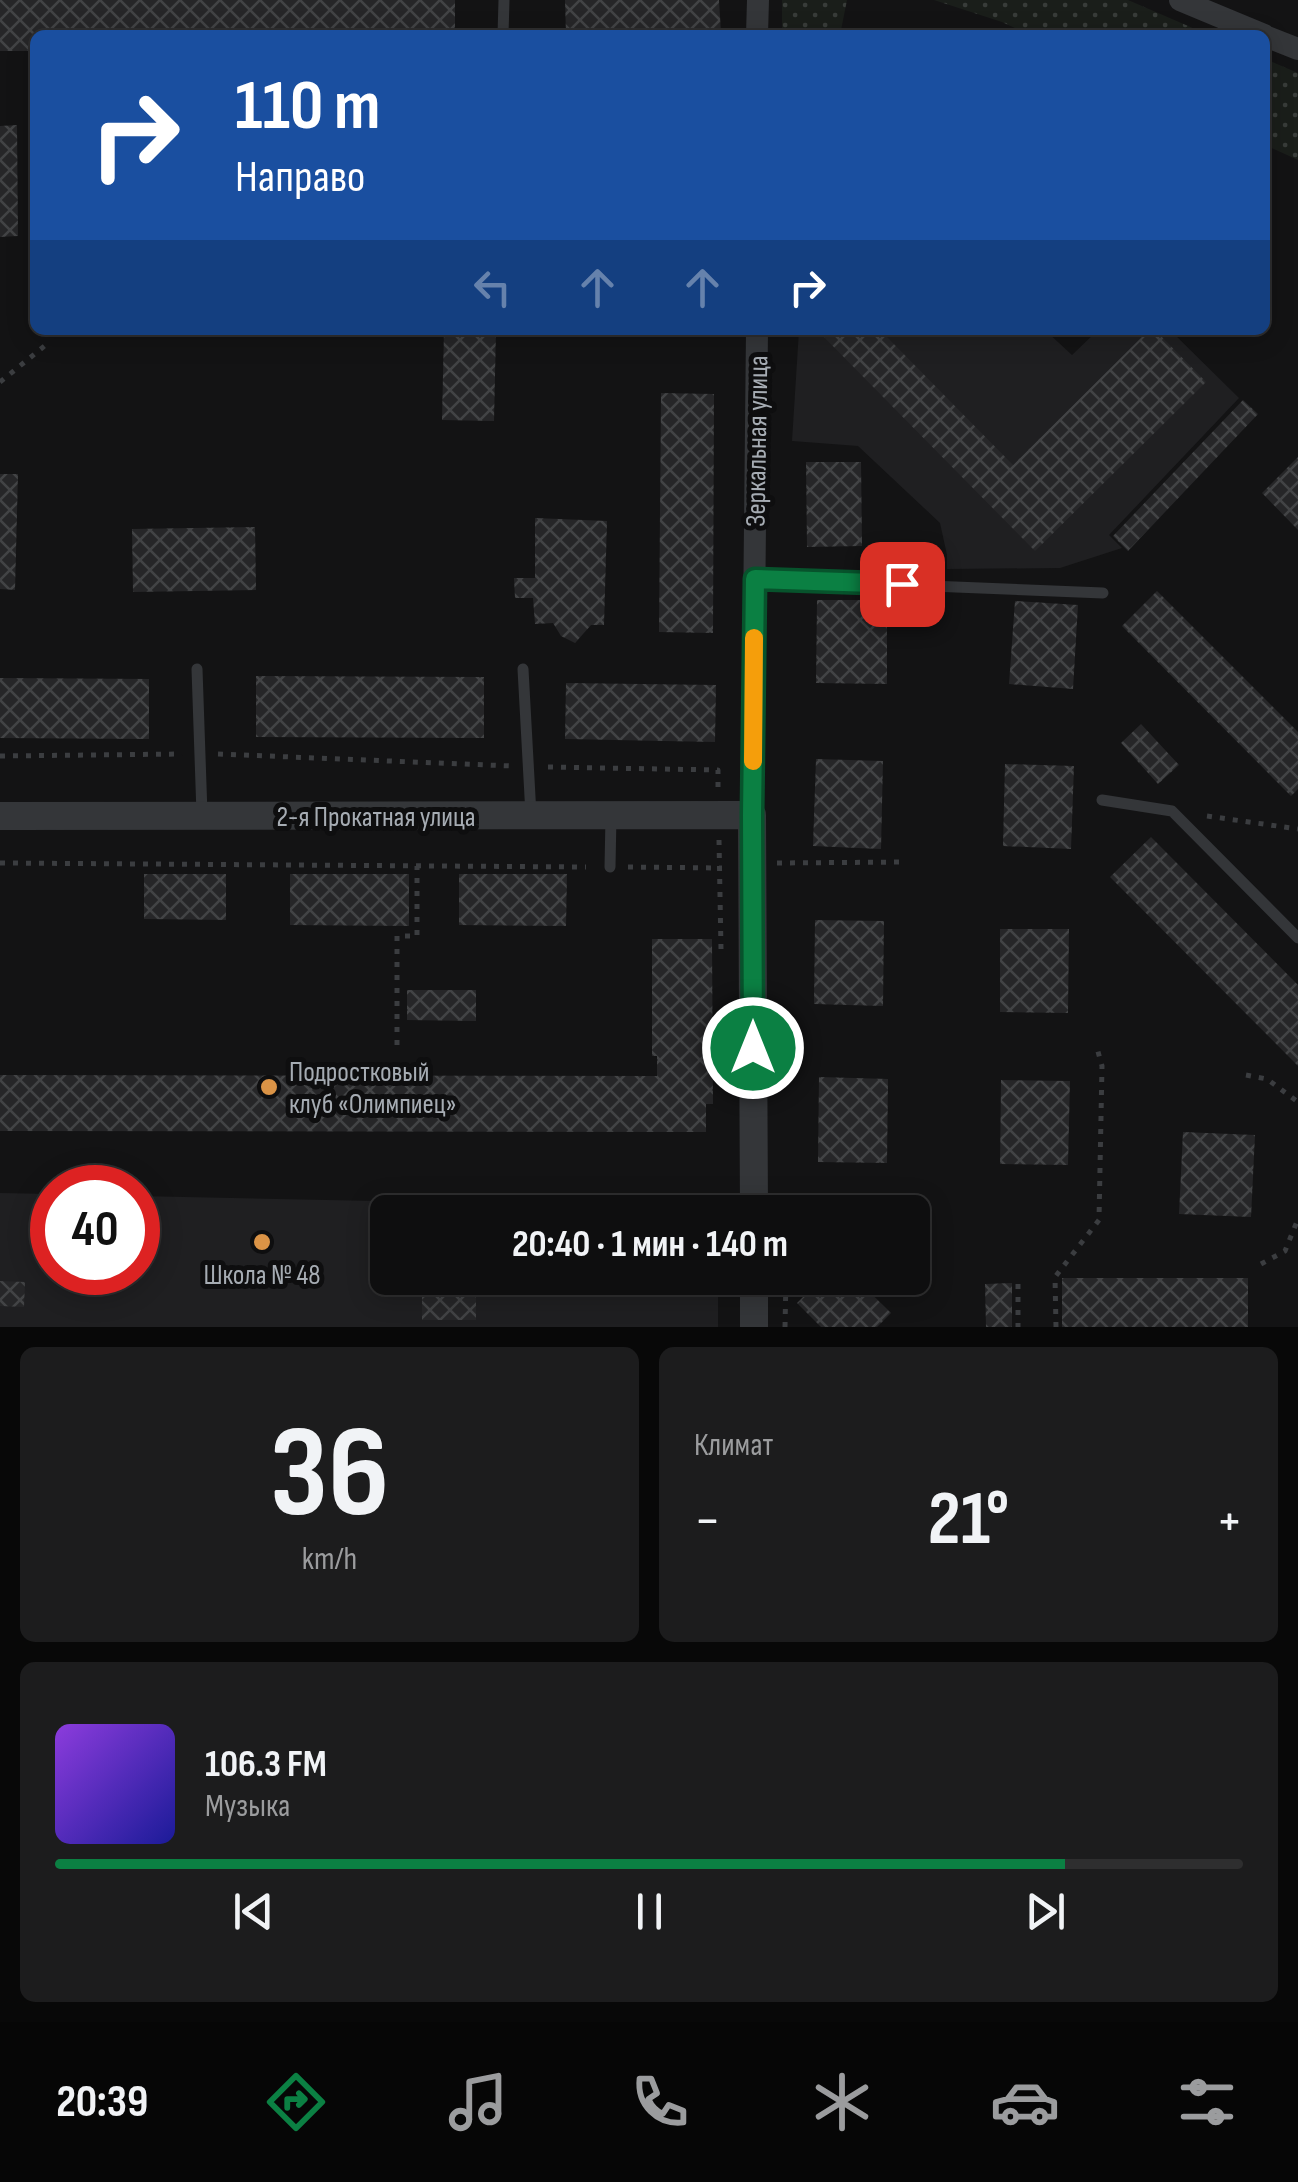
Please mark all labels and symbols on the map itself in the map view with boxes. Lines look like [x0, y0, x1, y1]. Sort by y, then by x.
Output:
street label: Зеркальная улица [740, 355, 775, 527]
pin [860, 542, 945, 627]
street label: 2-я Прокатная улица [277, 801, 475, 834]
position arrow [701, 996, 805, 1100]
place label: Подростковый клуб «Олимпиец» [289, 1056, 457, 1121]
marker: Подростковый клуб «Олимпиец» [258, 1076, 280, 1098]
speed limit sign: 40 [30, 1165, 160, 1295]
marker: Школа № 48 [251, 1231, 273, 1253]
place label: Школа № 48 [203, 1259, 321, 1292]

